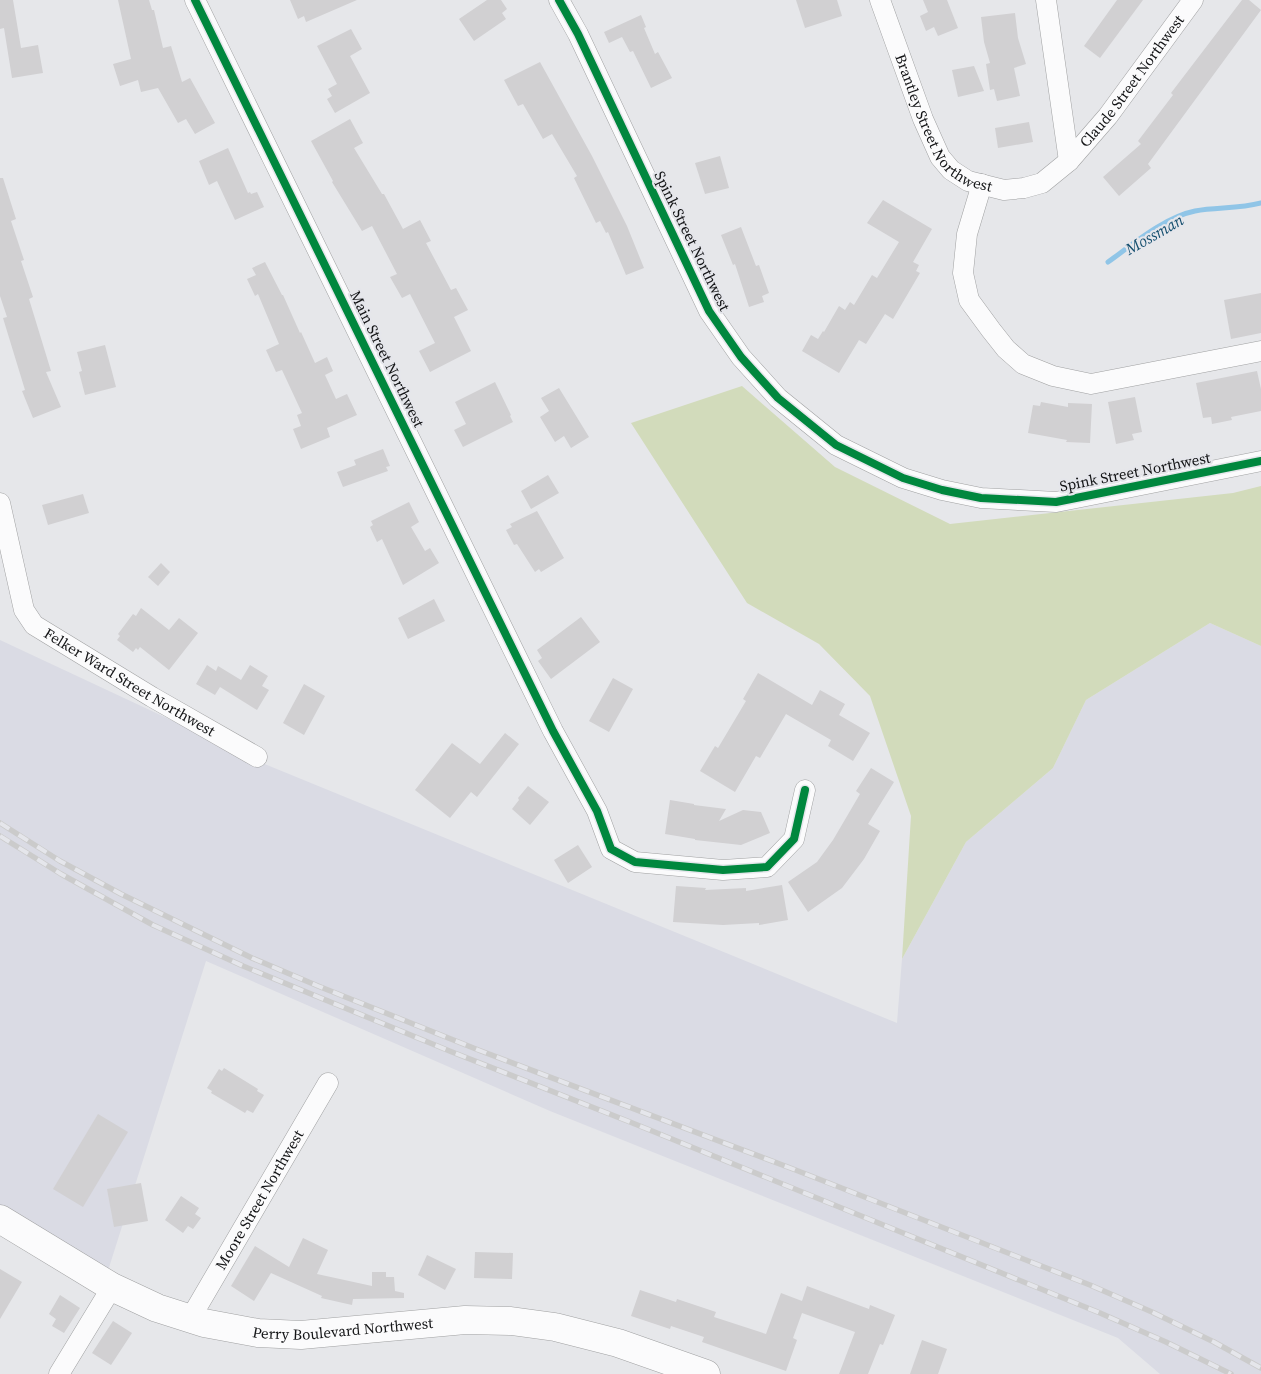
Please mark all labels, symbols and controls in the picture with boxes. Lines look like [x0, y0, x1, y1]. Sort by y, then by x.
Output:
street label: Claude Street Northwest [1075, 10, 1189, 152]
street label: Brantley Street Northwest [890, 51, 995, 197]
street label: Spink Street Northwest [649, 167, 736, 314]
water label: Mossman [1120, 208, 1187, 260]
street label: Main Street Northwest [345, 287, 430, 431]
street label: Spink Street Northwest [1058, 447, 1212, 496]
street label: Felker Ward Street Northwest [40, 623, 219, 741]
street label: Moore Street Northwest [210, 1126, 308, 1273]
street label: Perry Boulevard Northwest [251, 1312, 434, 1345]

